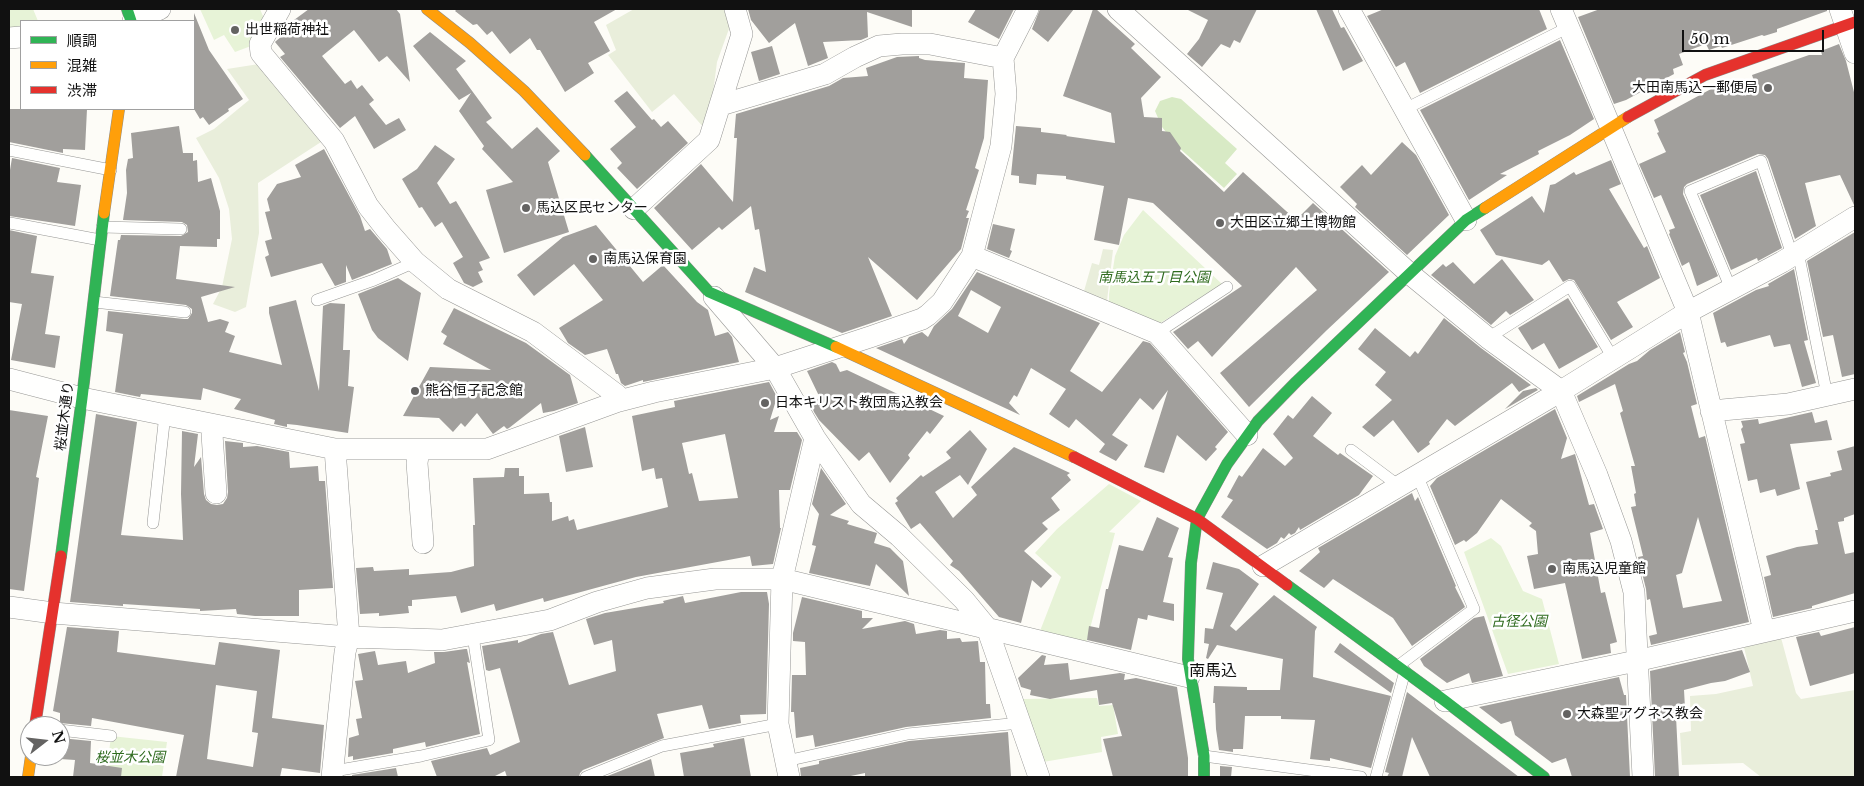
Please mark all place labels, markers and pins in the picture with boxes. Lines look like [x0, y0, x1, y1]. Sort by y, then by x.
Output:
place label: 出世稲荷神社 [245, 22, 329, 38]
marker: 出世稲荷神社 [229, 24, 241, 36]
place label: 大田南馬込一郵便局 [1632, 80, 1758, 96]
marker: 大田南馬込一郵便局 [1762, 82, 1774, 94]
place label: 馬込区民センター [536, 200, 648, 216]
marker: 馬込区民センター [520, 202, 532, 214]
place label: 大田区立郷土博物館 [1230, 215, 1356, 231]
marker: 大田区立郷土博物館 [1214, 217, 1226, 229]
place label: 南馬込保育園 [603, 251, 687, 267]
marker: 南馬込保育園 [587, 253, 599, 265]
place label: 熊谷恒子記念館 [425, 383, 523, 399]
marker: 熊谷恒子記念館 [409, 385, 421, 397]
place label: 日本キリスト教団馬込教会 [775, 395, 943, 411]
marker: 日本キリスト教団馬込教会 [759, 397, 771, 409]
place label: 南馬込児童館 [1562, 561, 1646, 577]
marker: 南馬込児童館 [1546, 563, 1558, 575]
place label: 大森聖アグネス教会 [1577, 706, 1703, 722]
marker: 大森聖アグネス教会 [1561, 708, 1573, 720]

